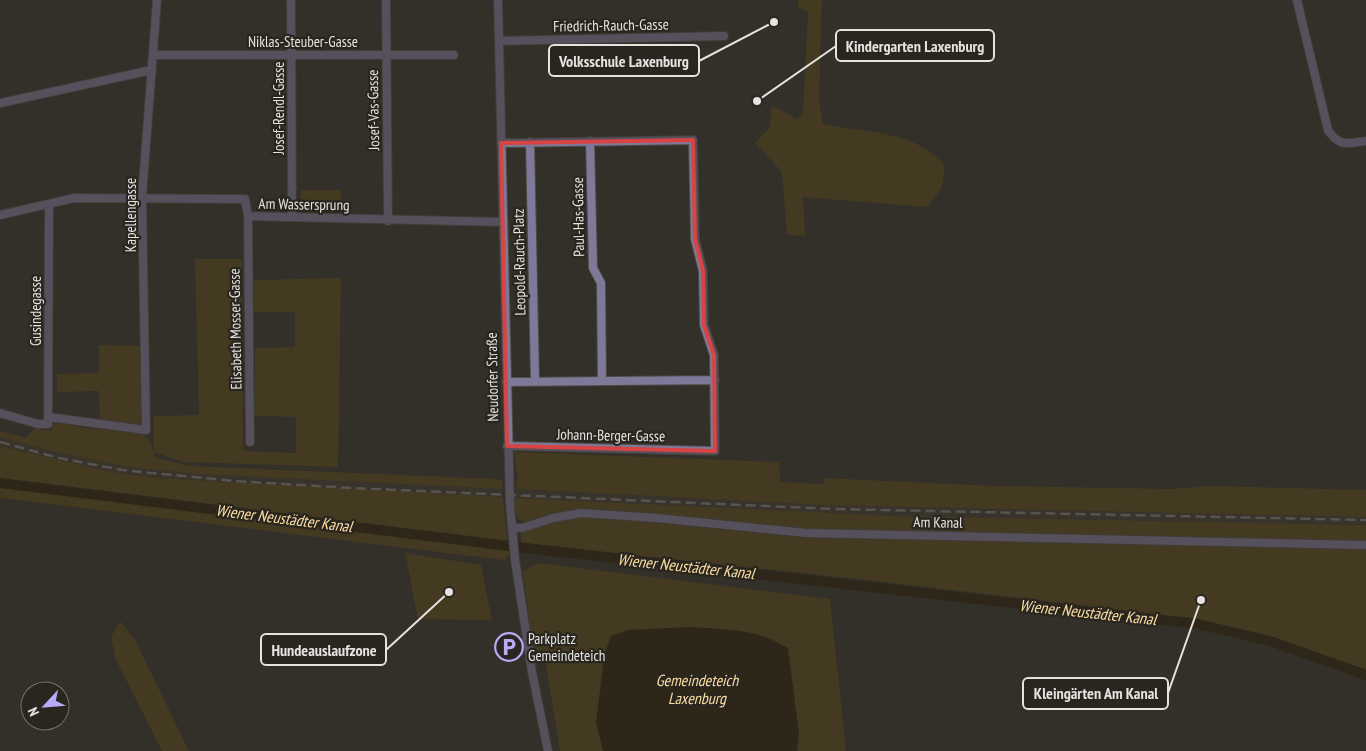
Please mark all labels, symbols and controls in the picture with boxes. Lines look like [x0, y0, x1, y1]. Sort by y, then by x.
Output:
street label: Friedrich-Rauch-Gasse [553, 14, 669, 36]
callout: Kindergarten Laxenburg [836, 30, 994, 61]
street label: Niklas-Steuber-Gasse [248, 32, 358, 51]
text: Kindergarten Laxenburg [846, 36, 984, 56]
callout: Volksschule Laxenburg [549, 45, 699, 76]
text: Volksschule Laxenburg [558, 51, 689, 71]
street label: Josef-Rendl-Gasse [269, 61, 288, 156]
street label: Josef-Vas-Gasse [363, 69, 383, 152]
street label: Paul-Has-Gasse [568, 177, 588, 257]
street label: Kapellengasse [121, 178, 140, 252]
street label: Am Wassersprung [258, 194, 350, 214]
street label: Leopold-Rauch-Platz [509, 208, 529, 316]
street label: Elisabeth Mosser-Gasse [224, 268, 246, 390]
street label: Gusindegasse [26, 276, 45, 346]
street label: Neudorfer Straße [482, 332, 502, 422]
street label: Johann-Berger-Gasse [556, 425, 665, 445]
water label: Wiener Neustädter Kanal [215, 500, 355, 536]
street label: Am Kanal [913, 512, 963, 532]
water label: Wiener Neustädter Kanal [617, 549, 757, 583]
water label: Wiener Neustädter Kanal [1019, 595, 1159, 629]
place label: Parkplatz Gemeindeteich [528, 629, 605, 665]
parking icon: Parkplatz Gemeindeteich [494, 632, 524, 662]
callout: Hundeauslaufzone [261, 634, 386, 665]
text: Hundeauslaufzone [271, 640, 377, 660]
water label: Gemeindeteich Laxenburg [656, 670, 739, 708]
callout: Kleingärten Am Kanal [1023, 678, 1168, 709]
north arrow [20, 681, 70, 731]
text: Kleingärten Am Kanal [1034, 683, 1158, 703]
text: N [24, 704, 43, 719]

